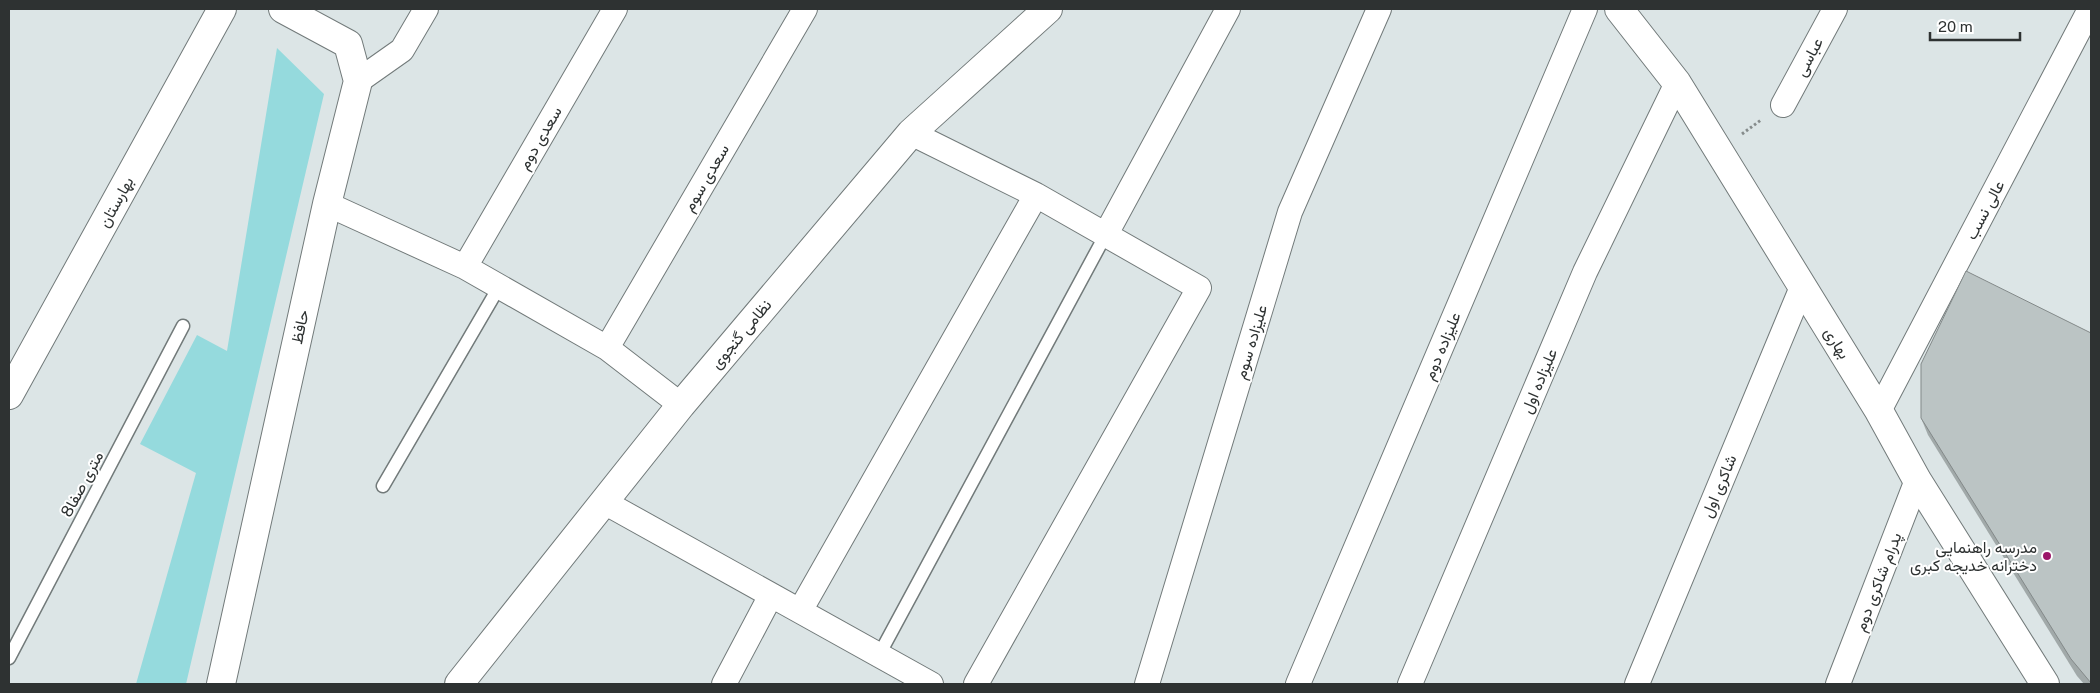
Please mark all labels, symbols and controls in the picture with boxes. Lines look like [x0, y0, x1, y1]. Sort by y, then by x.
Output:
scale bar [1930, 10, 2020, 42]
text: 20 m [1938, 18, 1973, 35]
street label: عباسی [1791, 34, 1828, 80]
street label: سعدی دوم [514, 103, 567, 173]
street label: سعدی سوم [679, 141, 734, 216]
street label: بهارستان [94, 173, 138, 231]
street label: عالی نسب [1962, 177, 2009, 243]
street label: نظامی گنجوی [707, 296, 776, 373]
street label: علیزاده سوم [1231, 302, 1272, 382]
street label: حافظ [287, 308, 313, 346]
street label: علیزاده دوم [1419, 309, 1466, 383]
street label: بهاری [1819, 324, 1854, 363]
street label: علیزاده اول [1517, 346, 1562, 417]
street label: 8متری صفا [57, 448, 108, 521]
street label: شاکری اول [1697, 452, 1742, 521]
street label: پدرام شاکری دوم [1850, 530, 1907, 635]
place label: مدرسه راهنمایی دخترانه خدیجه کبری [1910, 538, 2037, 576]
marker: مدرسه راهنمایی دخترانه خدیجه کبری [2041, 550, 2053, 562]

